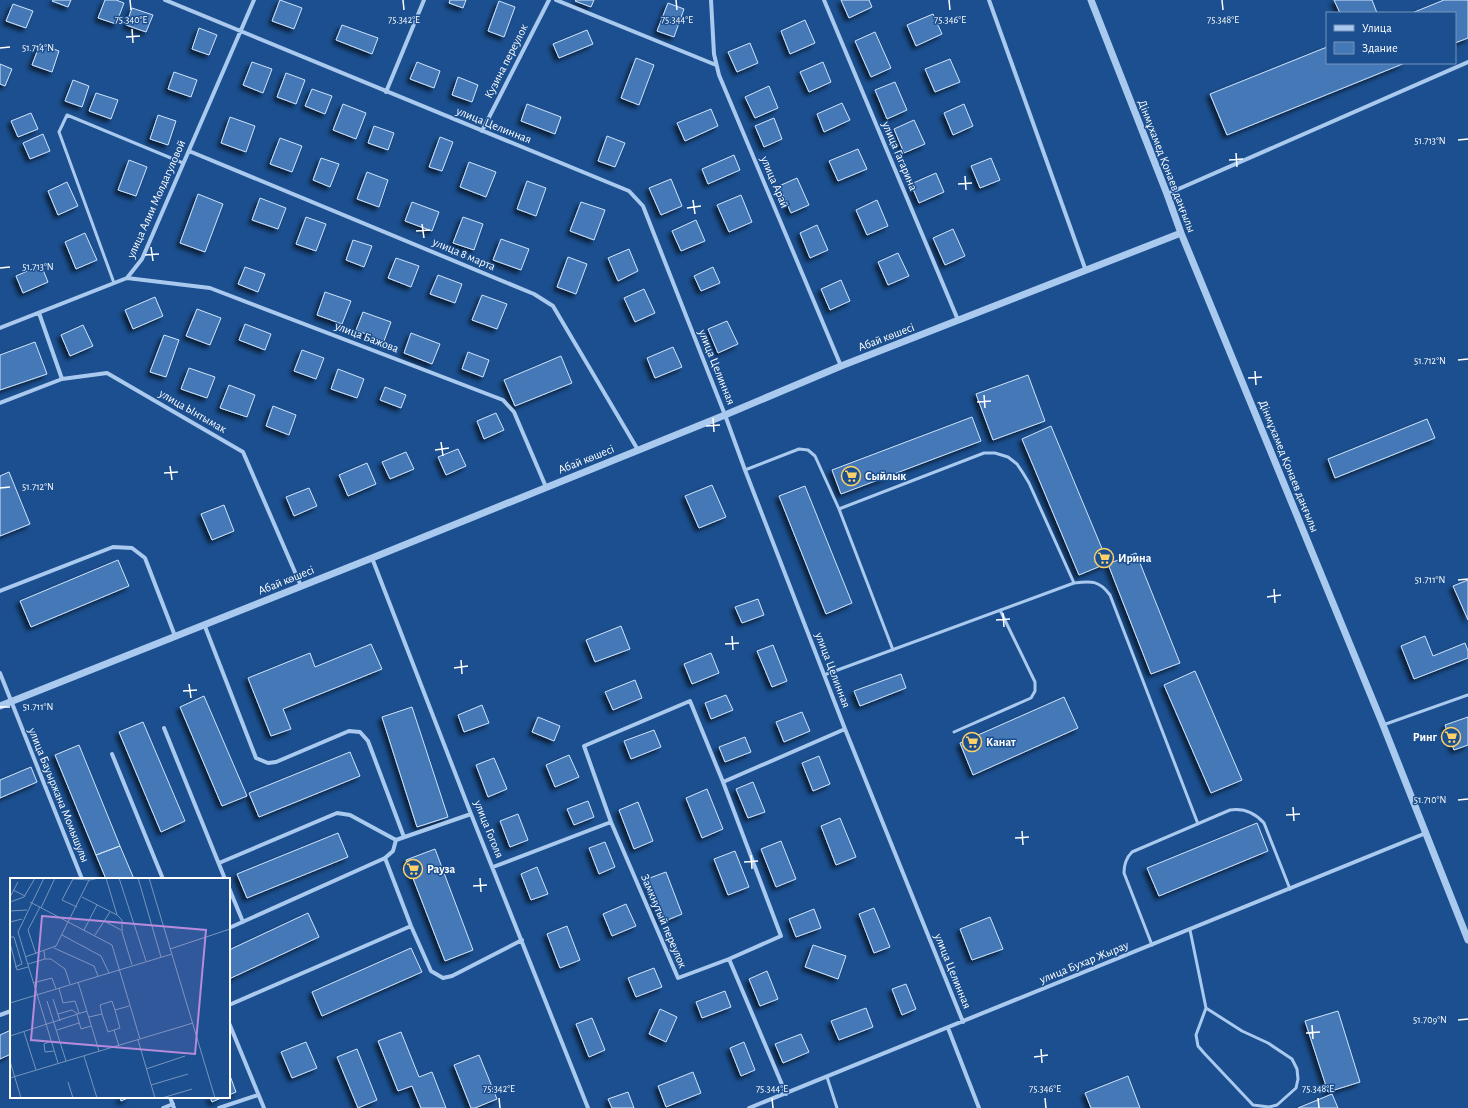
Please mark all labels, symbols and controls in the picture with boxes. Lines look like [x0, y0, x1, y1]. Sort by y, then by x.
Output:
legend [1326, 12, 1456, 64]
text: 75.340°E [115, 15, 147, 25]
text: 75.342°E [388, 15, 420, 25]
text: 75.344°E [661, 15, 693, 25]
text: 75.346°E [934, 15, 966, 25]
text: 75.348°E [1207, 15, 1239, 25]
street label: Кузина переулок [482, 21, 531, 101]
text: Улица [1362, 22, 1392, 34]
text: Здание [1362, 42, 1398, 54]
text: 51.714°N [22, 43, 54, 53]
street label: Дінмұхамед Қонаев даңғылы [1136, 98, 1198, 234]
street label: улица Целинная [453, 104, 533, 146]
street label: улица Гагарина [879, 119, 920, 193]
text: 51.713°N [1414, 136, 1446, 146]
street label: улица Алии Молдагуловой [124, 138, 188, 261]
street label: улица Арай [757, 153, 791, 210]
street label: улица 8 марта [430, 235, 498, 274]
text: 51.713°N [22, 262, 54, 272]
street label: улица Бажова [332, 319, 401, 356]
street label: Абай көшесі [856, 321, 916, 353]
street label: улица Целинная [695, 327, 738, 407]
text: 51.712°N [1414, 356, 1446, 366]
street label: улица Ынтымак [156, 386, 229, 436]
street label: Дінмұхамед Қонаев даңғылы [1257, 398, 1321, 534]
street label: Абай көшесі [556, 442, 616, 476]
supermarket icon: Сыйлык [840, 465, 862, 487]
place label: Сыйлык [865, 470, 906, 482]
text: 51.712°N [22, 482, 54, 492]
supermarket icon: Ирина [1093, 547, 1115, 569]
place label: Ирина [1118, 552, 1152, 564]
street label: Абай көшесі [256, 563, 316, 597]
text: 51.711°N [1415, 575, 1445, 585]
street label: улица Целинная [812, 630, 853, 710]
text: 51.711°N [23, 702, 53, 712]
street label: улица Бауыржана Момышулы [25, 725, 92, 864]
supermarket icon: Ринг [1440, 726, 1462, 748]
supermarket icon: Канат [961, 731, 983, 753]
place label: Ринг [1413, 731, 1438, 743]
place label: Канат [986, 736, 1016, 748]
text: 51.710°N [1414, 795, 1446, 805]
street label: улица Гоголя [471, 798, 506, 860]
supermarket icon: Рауза [402, 858, 424, 880]
place label: Рауза [427, 863, 455, 876]
street label: Замкнутый переулок [638, 872, 689, 971]
inset map [10, 878, 230, 1098]
street label: улица Целинная [931, 931, 974, 1011]
street label: улица Бухар Жырау [1037, 939, 1131, 987]
text: 51.709°N [1413, 1015, 1447, 1025]
text: 75.342°E [483, 1084, 515, 1094]
text: 75.344°E [756, 1084, 788, 1094]
text: 75.346°E [1029, 1084, 1061, 1094]
text: 75.348°E [1302, 1084, 1334, 1094]

